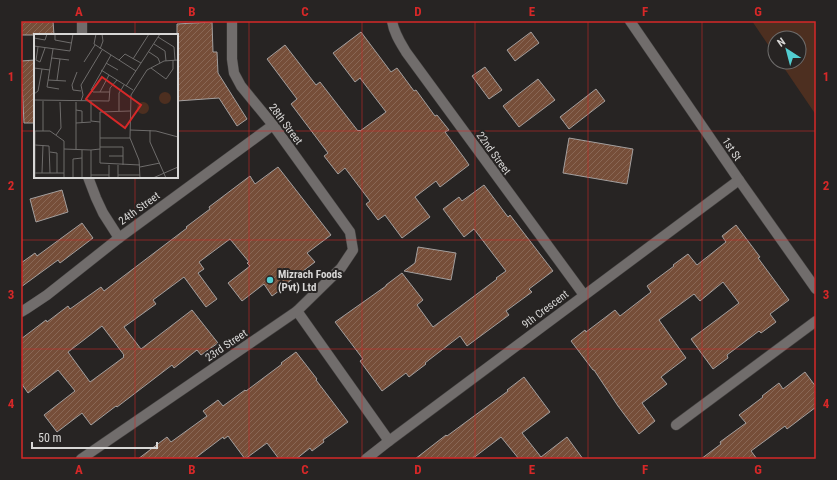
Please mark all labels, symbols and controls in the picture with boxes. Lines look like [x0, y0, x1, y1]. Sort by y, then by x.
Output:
text: A [75, 4, 83, 19]
text: B [188, 4, 196, 19]
text: C [301, 4, 309, 19]
text: D [414, 4, 422, 19]
text: E [529, 4, 536, 19]
text: F [642, 4, 648, 19]
text: G [754, 4, 762, 19]
north arrow [767, 30, 807, 70]
inset map [34, 34, 178, 178]
text: N [775, 35, 788, 50]
text: 1 [8, 69, 14, 84]
text: 1 [823, 69, 829, 84]
street label: 28th Street [266, 101, 305, 147]
street label: 22nd Street [474, 129, 514, 177]
street label: 1st St [719, 135, 744, 163]
text: 2 [8, 178, 15, 193]
text: 2 [823, 178, 830, 193]
street label: 24th Street [116, 189, 162, 228]
place label: Mizrach Foods (Pvt) Ltd [278, 268, 342, 294]
marker: Mizrach Foods (Pvt) Ltd [265, 275, 275, 285]
text: 3 [8, 287, 14, 302]
text: 3 [823, 287, 829, 302]
street label: 9th Crescent [519, 288, 571, 331]
street label: 23rd Street [203, 327, 250, 364]
text: 4 [8, 396, 15, 411]
text: 4 [823, 396, 830, 411]
scale bar [32, 424, 157, 450]
text: 50 m [38, 431, 62, 445]
text: A [75, 462, 83, 477]
text: B [188, 462, 196, 477]
text: C [301, 462, 309, 477]
text: D [414, 462, 422, 477]
text: E [529, 462, 536, 477]
text: F [642, 462, 648, 477]
text: G [754, 462, 762, 477]

